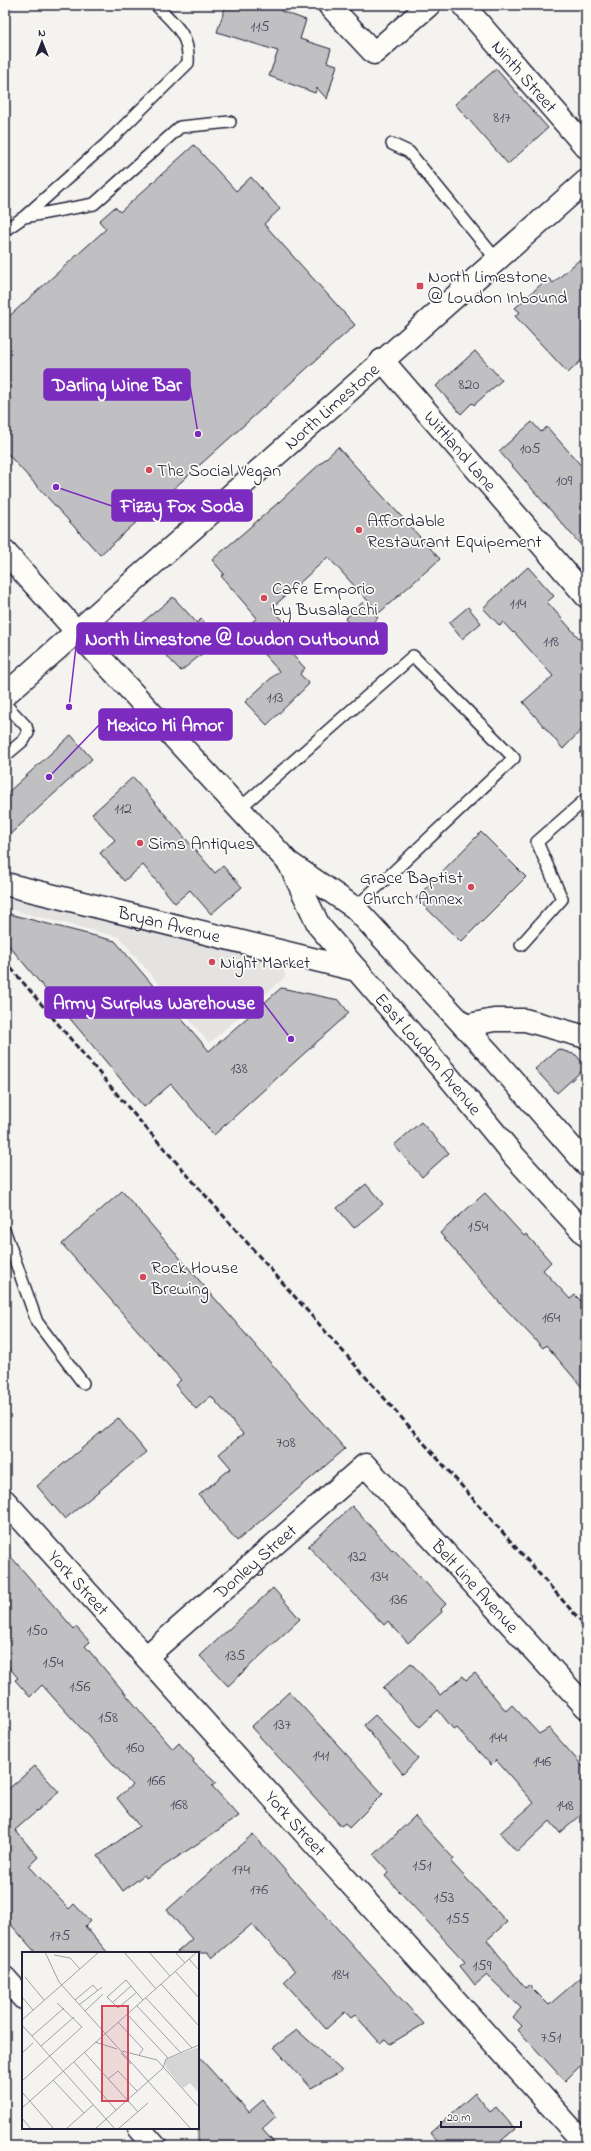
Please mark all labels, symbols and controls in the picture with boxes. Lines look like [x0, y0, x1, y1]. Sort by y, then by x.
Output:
house number: 115 [250, 15, 270, 39]
north arrow [22, 22, 62, 62]
text: N [38, 25, 46, 41]
street label: Ninth Street [484, 35, 562, 119]
house number: 817 [493, 106, 511, 130]
place label: North Limestone @ Loudon Inbound [428, 265, 567, 312]
marker: North Limestone @ Loudon Inbound [415, 281, 425, 291]
street label: North Limestone [279, 358, 387, 457]
callout: Darling Wine Bar [44, 369, 190, 400]
text: Darling Wine Bar [51, 373, 183, 402]
house number: 820 [459, 373, 480, 397]
street label: Wittland Lane [416, 406, 502, 499]
house number: 105 [519, 437, 541, 461]
place label: The Social Vegan [157, 459, 281, 486]
marker: The Social Vegan [144, 465, 154, 475]
house number: 109 [556, 469, 573, 493]
callout: Fizzy Fox Soda [112, 490, 252, 521]
text: Fizzy Fox Soda [119, 494, 244, 523]
place label: Affordable Restaurant Equipement [367, 509, 542, 556]
marker: Affordable Restaurant Equipement [354, 525, 364, 535]
place label: Cafe Emporio by Busalacchi [272, 577, 378, 624]
house number: 114 [510, 592, 527, 616]
marker: Cafe Emporio by Busalacchi [259, 593, 269, 603]
callout: North Limestone @ Loudon Outbound [77, 623, 387, 654]
text: North Limestone @ Loudon Outbound [85, 626, 379, 654]
house number: 118 [543, 630, 559, 654]
house number: 113 [267, 686, 283, 710]
callout: Mexico Mi Amor [99, 709, 232, 740]
text: Mexico Mi Amor [107, 713, 225, 740]
house number: 112 [114, 797, 132, 821]
place label: Sims Antiques [148, 832, 255, 858]
marker: Sims Antiques [135, 838, 145, 848]
place label: Grace Baptist Church Annex [360, 866, 463, 913]
marker: Grace Baptist Church Annex [466, 882, 476, 892]
street label: Bryan Avenue [114, 901, 224, 951]
place label: Night Market [220, 951, 310, 978]
marker: Night Market [207, 957, 217, 967]
callout: Army Surplus Warehouse [45, 987, 263, 1018]
street label: East Loudon Avenue [367, 988, 487, 1123]
text: Army Surplus Warehouse [53, 991, 255, 1020]
house number: 138 [230, 1057, 248, 1081]
house number: 154 [468, 1215, 489, 1239]
place label: Rock House Brewing [150, 1256, 239, 1304]
marker: Rock House Brewing [138, 1272, 148, 1282]
house number: 164 [542, 1306, 561, 1330]
house number: 708 [276, 1431, 296, 1455]
street label: Donley Street [208, 1519, 303, 1607]
street label: Belt Line Avenue [424, 1534, 524, 1641]
street label: York Street [41, 1545, 114, 1623]
house number: 132 [347, 1545, 367, 1569]
house number: 134 [370, 1565, 389, 1589]
house number: 136 [389, 1588, 407, 1612]
house number: 150 [26, 1619, 48, 1643]
house number: 135 [225, 1644, 245, 1668]
house number: 154 [43, 1651, 64, 1675]
house number: 156 [69, 1675, 91, 1699]
house number: 158 [98, 1706, 118, 1730]
house number: 137 [273, 1713, 292, 1737]
house number: 144 [489, 1726, 508, 1750]
house number: 160 [125, 1736, 145, 1760]
house number: 141 [313, 1744, 329, 1768]
house number: 146 [533, 1750, 551, 1774]
house number: 166 [146, 1769, 166, 1793]
street label: York Street [258, 1786, 331, 1863]
house number: 168 [170, 1793, 188, 1817]
house number: 148 [556, 1794, 574, 1818]
house number: 151 [412, 1854, 432, 1878]
house number: 174 [232, 1858, 251, 1882]
house number: 176 [250, 1878, 268, 1902]
house number: 153 [434, 1886, 454, 1910]
house number: 155 [446, 1907, 470, 1931]
house number: 175 [50, 1924, 70, 1948]
inset map [22, 1952, 199, 2129]
house number: 159 [472, 1954, 492, 1978]
house number: 184 [331, 1963, 349, 1987]
house number: 751 [541, 2026, 561, 2050]
scale bar [441, 2103, 521, 2129]
text: 20 m [447, 2109, 470, 2127]

